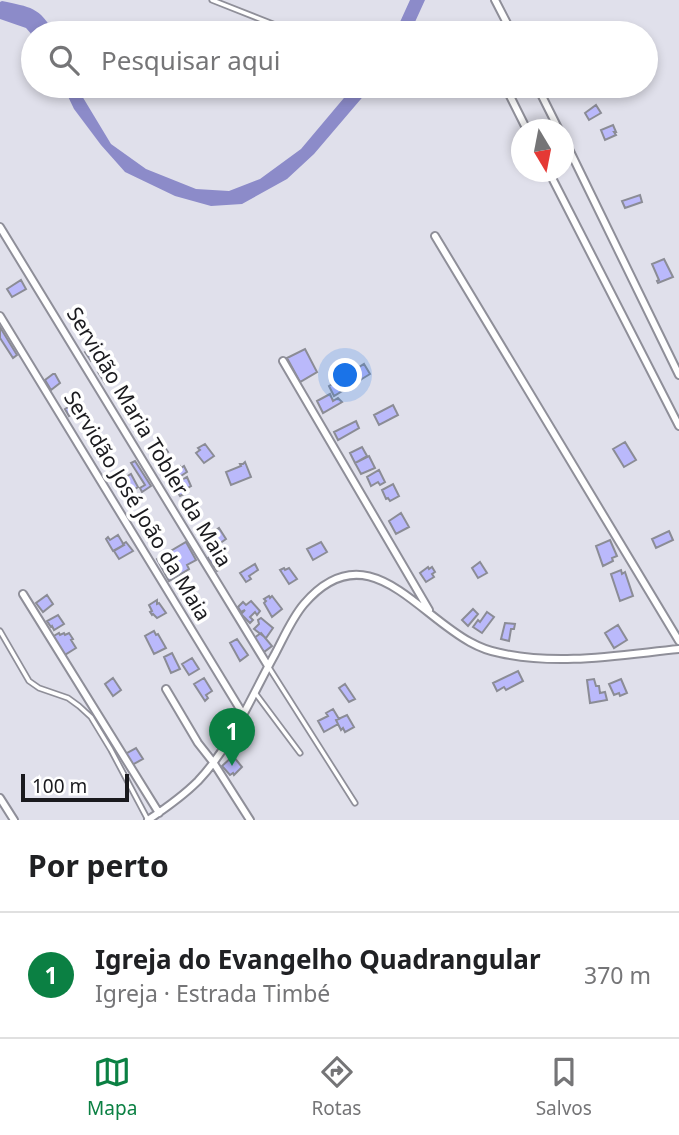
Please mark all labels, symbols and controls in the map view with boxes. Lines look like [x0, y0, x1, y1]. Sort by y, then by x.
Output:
search box [21, 21, 658, 98]
icon: search [45, 41, 83, 79]
text: Pesquisar aqui [101, 42, 281, 78]
north arrow [511, 119, 574, 182]
street label: Servidão Maria Tobler da Maia [61, 301, 239, 572]
your location [328, 358, 362, 392]
street label: Servidão José João da Maia [58, 385, 218, 626]
pin: 1 [209, 708, 255, 766]
scale bar [21, 771, 130, 803]
text: 100 m [32, 773, 87, 799]
text: Por perto [28, 845, 169, 886]
text: Igreja do Evangelho Quadrangular [95, 941, 541, 977]
text: 1 [44, 959, 58, 991]
text: 370 m [584, 959, 651, 991]
text: Igreja · Estrada Timbé [95, 977, 330, 1009]
tab: Mapa [87, 1053, 137, 1121]
tab: Rotas [312, 1053, 361, 1121]
tab: Salvos [536, 1053, 592, 1121]

